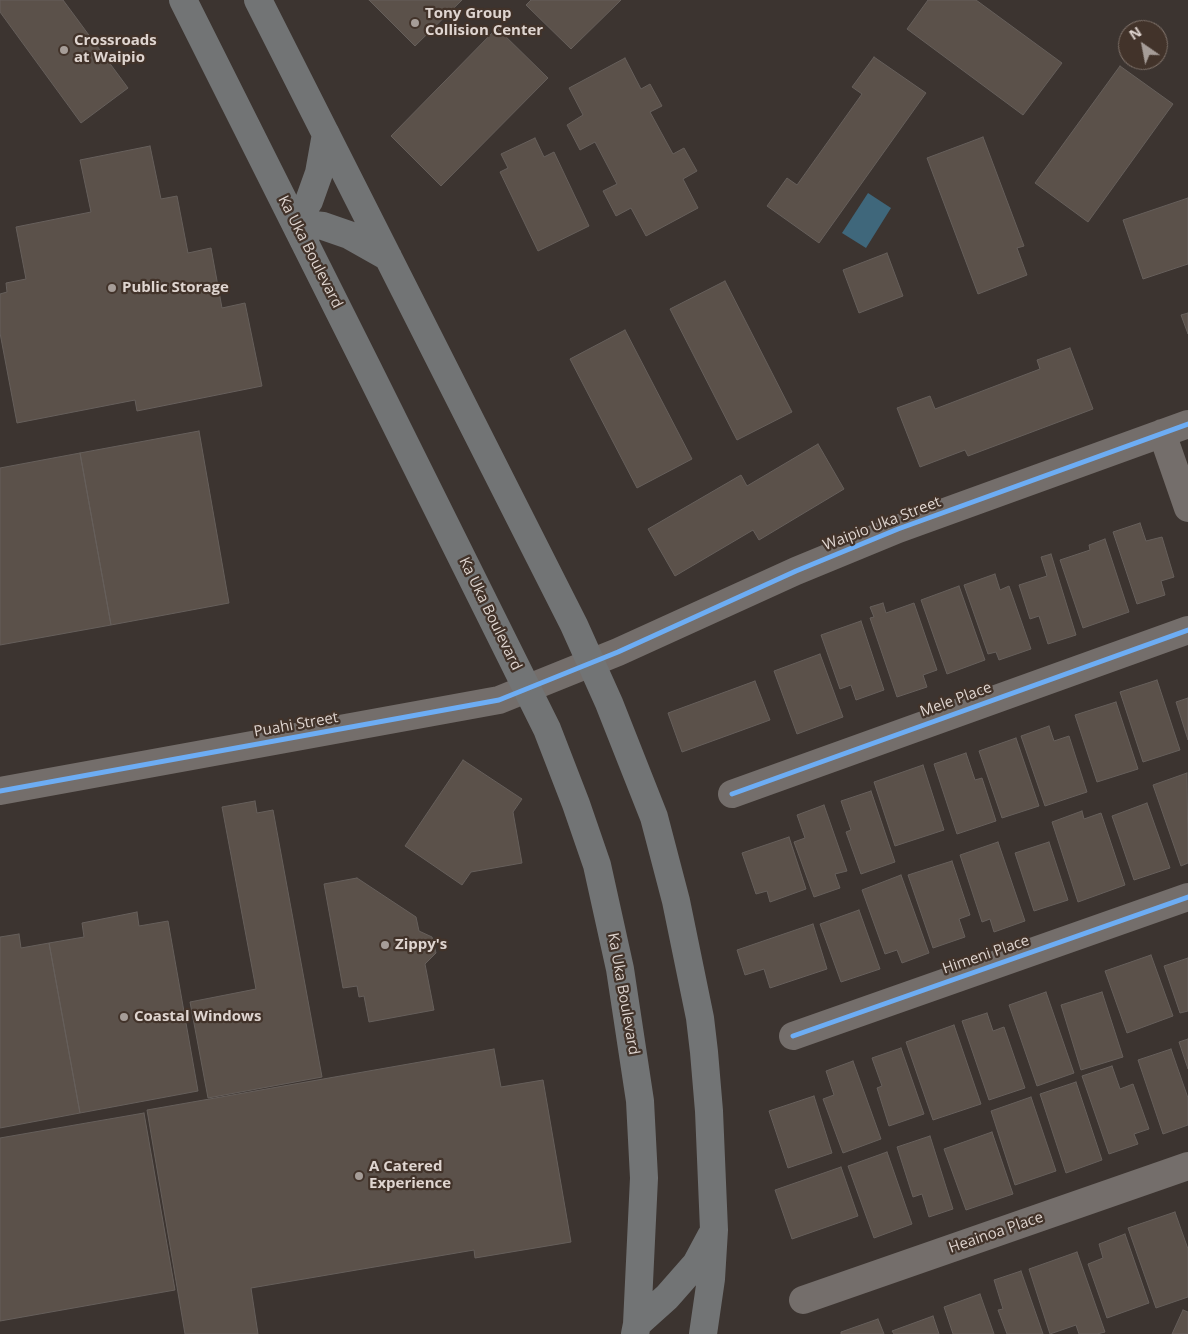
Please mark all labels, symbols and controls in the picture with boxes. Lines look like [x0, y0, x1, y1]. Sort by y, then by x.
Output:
place label: Tony Group Collision Center [425, 5, 543, 40]
marker: Tony Group Collision Center [409, 17, 421, 29]
north arrow [1118, 20, 1168, 70]
text: N [1125, 22, 1145, 44]
place label: Crossroads at Waipio [74, 32, 157, 67]
marker: Crossroads at Waipio [58, 44, 70, 56]
street label: Ka Uka Boulevard [274, 193, 346, 311]
place label: Public Storage [122, 279, 229, 297]
marker: Public Storage [106, 282, 118, 294]
street label: Waipio Uka Street [821, 493, 943, 555]
street label: Ka Uka Boulevard [455, 554, 525, 674]
street label: Mele Place [918, 679, 994, 721]
street label: Puahi Street [252, 709, 340, 741]
street label: Ka Uka Boulevard [603, 932, 643, 1056]
street label: Himeni Place [940, 932, 1032, 978]
place label: Zippy's [395, 936, 447, 954]
marker: Zippy's [379, 939, 391, 951]
place label: Coastal Windows [134, 1008, 261, 1026]
marker: Coastal Windows [118, 1011, 130, 1023]
place label: A Catered Experience [369, 1158, 451, 1193]
marker: A Catered Experience [353, 1170, 365, 1182]
street label: Heainoa Place [946, 1208, 1046, 1258]

